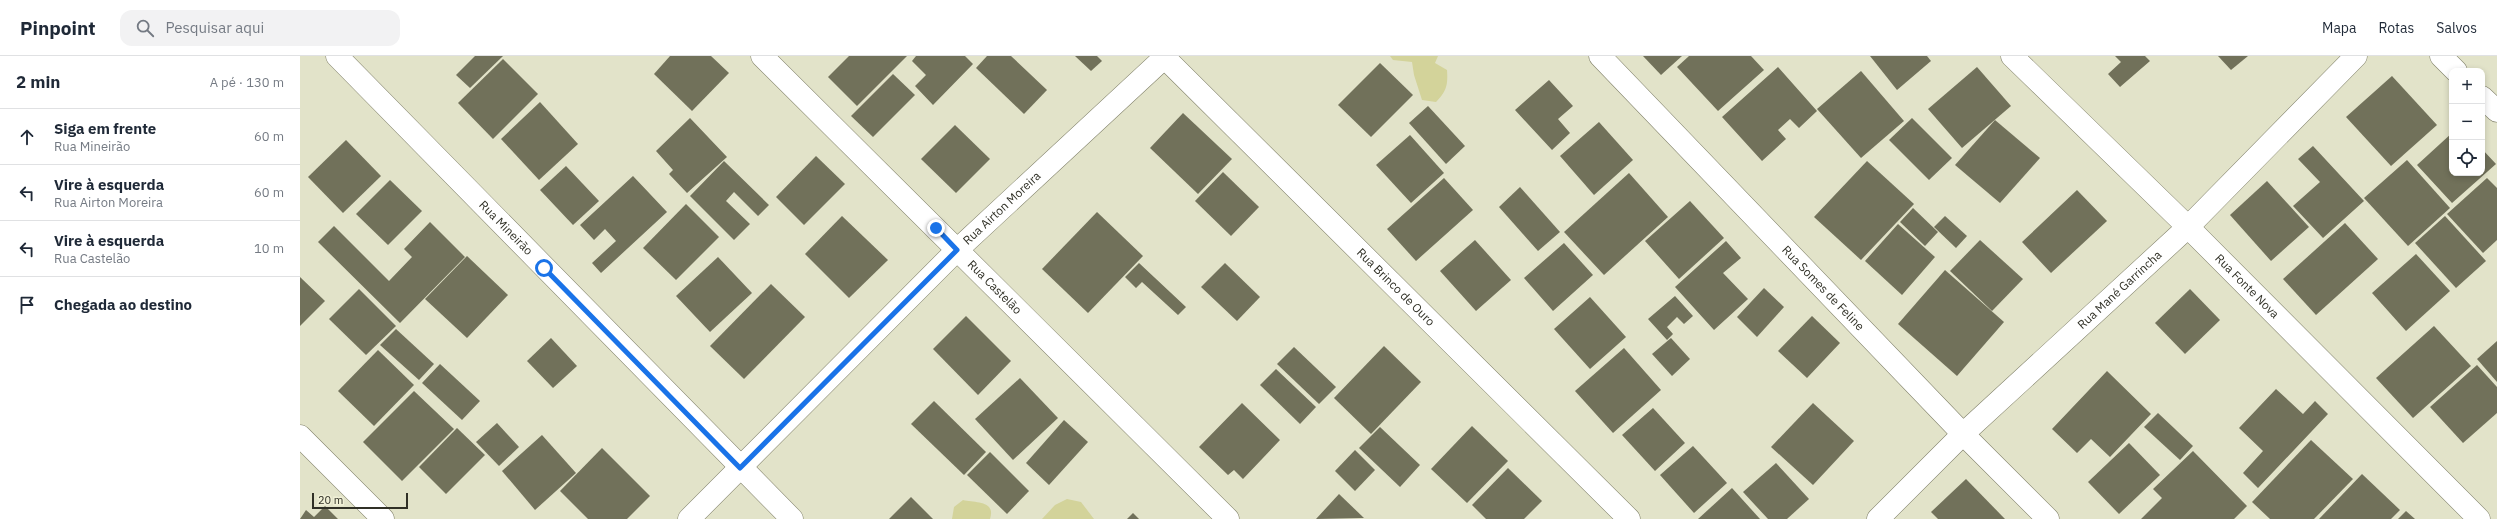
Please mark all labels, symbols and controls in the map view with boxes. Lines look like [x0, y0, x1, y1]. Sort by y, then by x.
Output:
search box [120, 10, 400, 46]
text: Pinpoint [20, 16, 96, 40]
icon: search [134, 17, 156, 39]
text: Pesquisar aqui [166, 18, 264, 37]
text: Mapa [2322, 19, 2356, 37]
text: Rotas [2378, 19, 2414, 37]
text: Salvos [2436, 19, 2477, 37]
map controls [2449, 68, 2485, 176]
button: + [2449, 68, 2485, 104]
text: 2 min [16, 71, 60, 93]
text: A pé · 130 m [210, 74, 284, 91]
button: − [2449, 104, 2485, 140]
text: Siga em frente [54, 119, 156, 138]
icon: ahead [16, 126, 38, 148]
text: 60 m [254, 128, 284, 145]
text: Rua Mineirão [54, 138, 130, 155]
button: locate [2449, 140, 2485, 176]
street label: Rua Airton Moreira [960, 168, 1044, 248]
text: Vire à esquerda [54, 175, 164, 194]
icon: left [16, 182, 38, 204]
text: 60 m [254, 184, 284, 201]
text: Rua Airton Moreira [54, 194, 163, 211]
street label: Rua Mineirão [476, 197, 537, 258]
route end [927, 219, 945, 237]
text: Vire à esquerda [54, 231, 164, 250]
icon: left [16, 238, 38, 260]
text: 10 m [254, 240, 284, 257]
street label: Rua Somes de Feline [1779, 242, 1868, 334]
street label: Rua Brinco de Ouro [1354, 245, 1438, 329]
street label: Rua Mané Garrincha [2074, 247, 2165, 332]
text: Rua Castelão [54, 250, 130, 267]
street label: Rua Fonte Nova [2212, 251, 2283, 322]
street label: Rua Castelão [965, 257, 1026, 317]
route start [535, 259, 553, 277]
icon: arrive [16, 294, 38, 316]
text: Chegada ao destino [54, 295, 192, 314]
scale bar [312, 491, 408, 510]
text: 20 m [318, 493, 343, 507]

